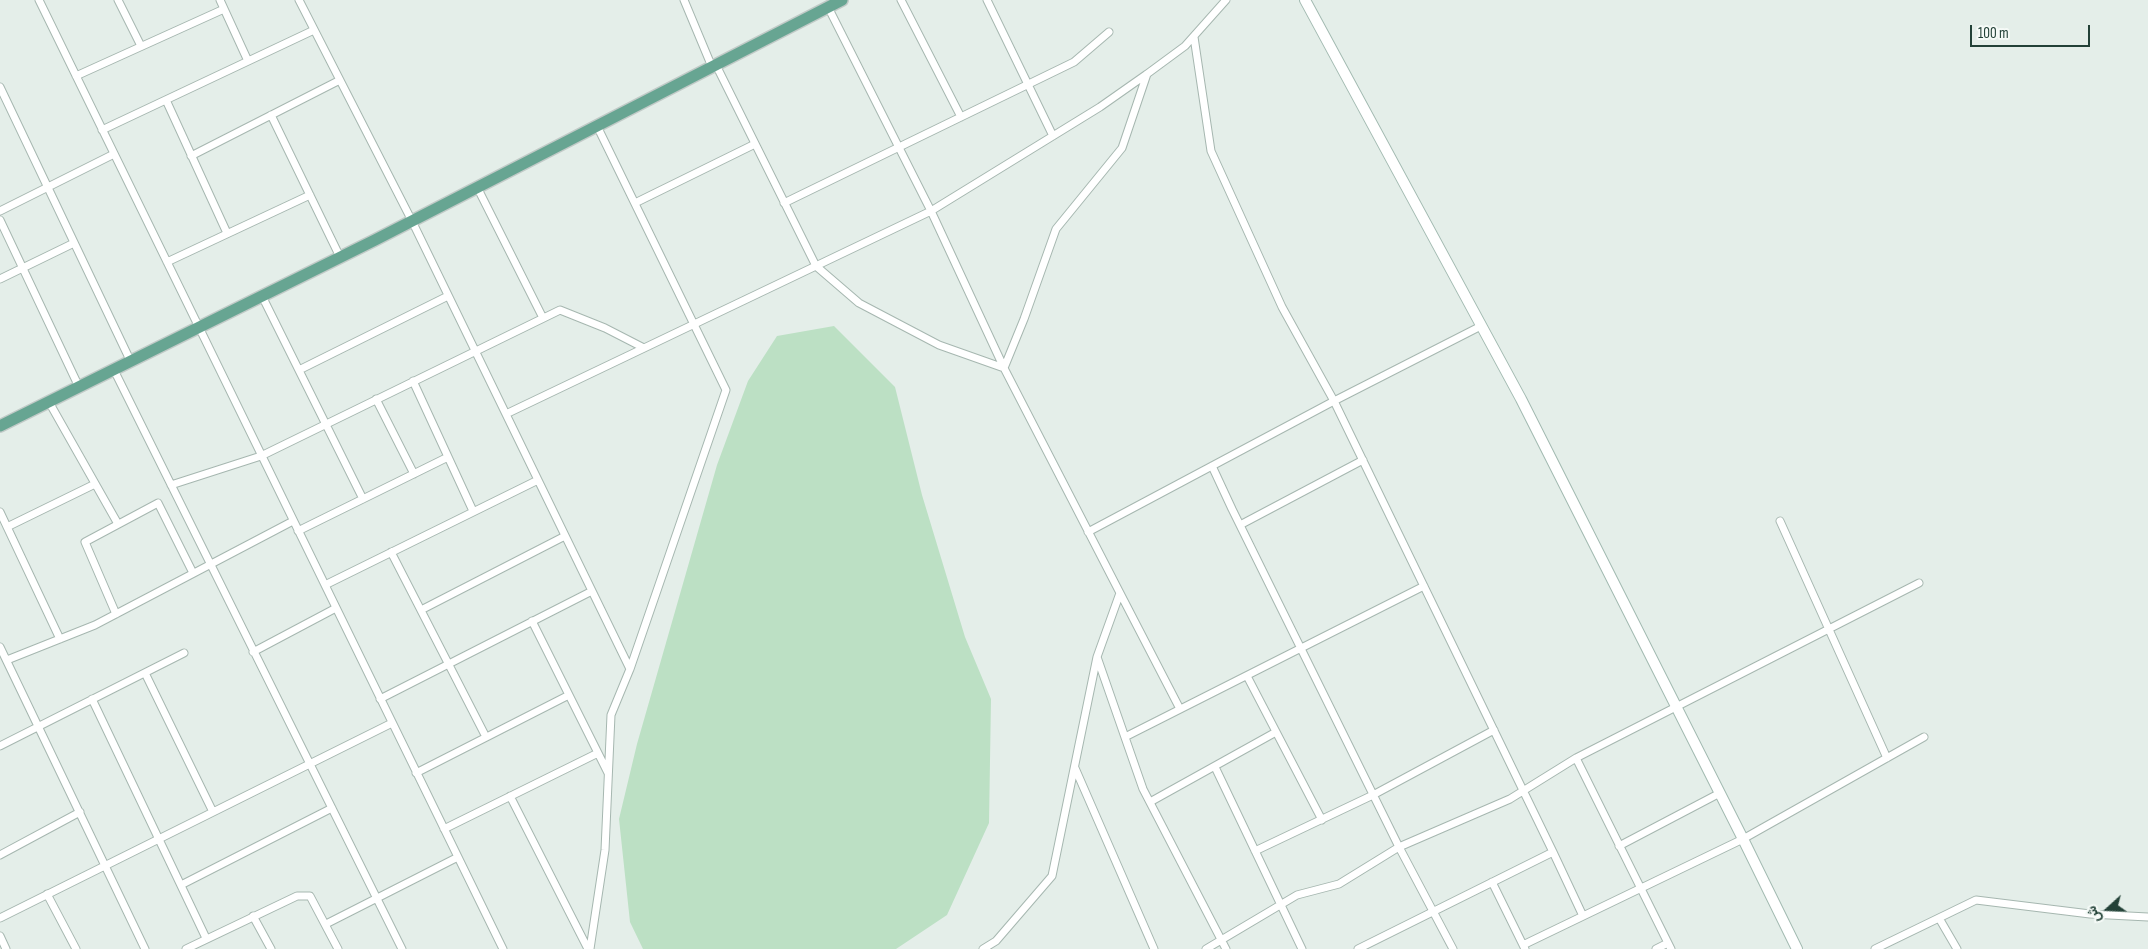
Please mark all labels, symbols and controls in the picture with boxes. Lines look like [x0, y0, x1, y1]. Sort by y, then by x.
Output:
scale bar [1973, 15, 2093, 47]
text: 100 m [1978, 24, 2009, 43]
north arrow [2083, 884, 2133, 934]
text: ش [2083, 903, 2104, 925]

